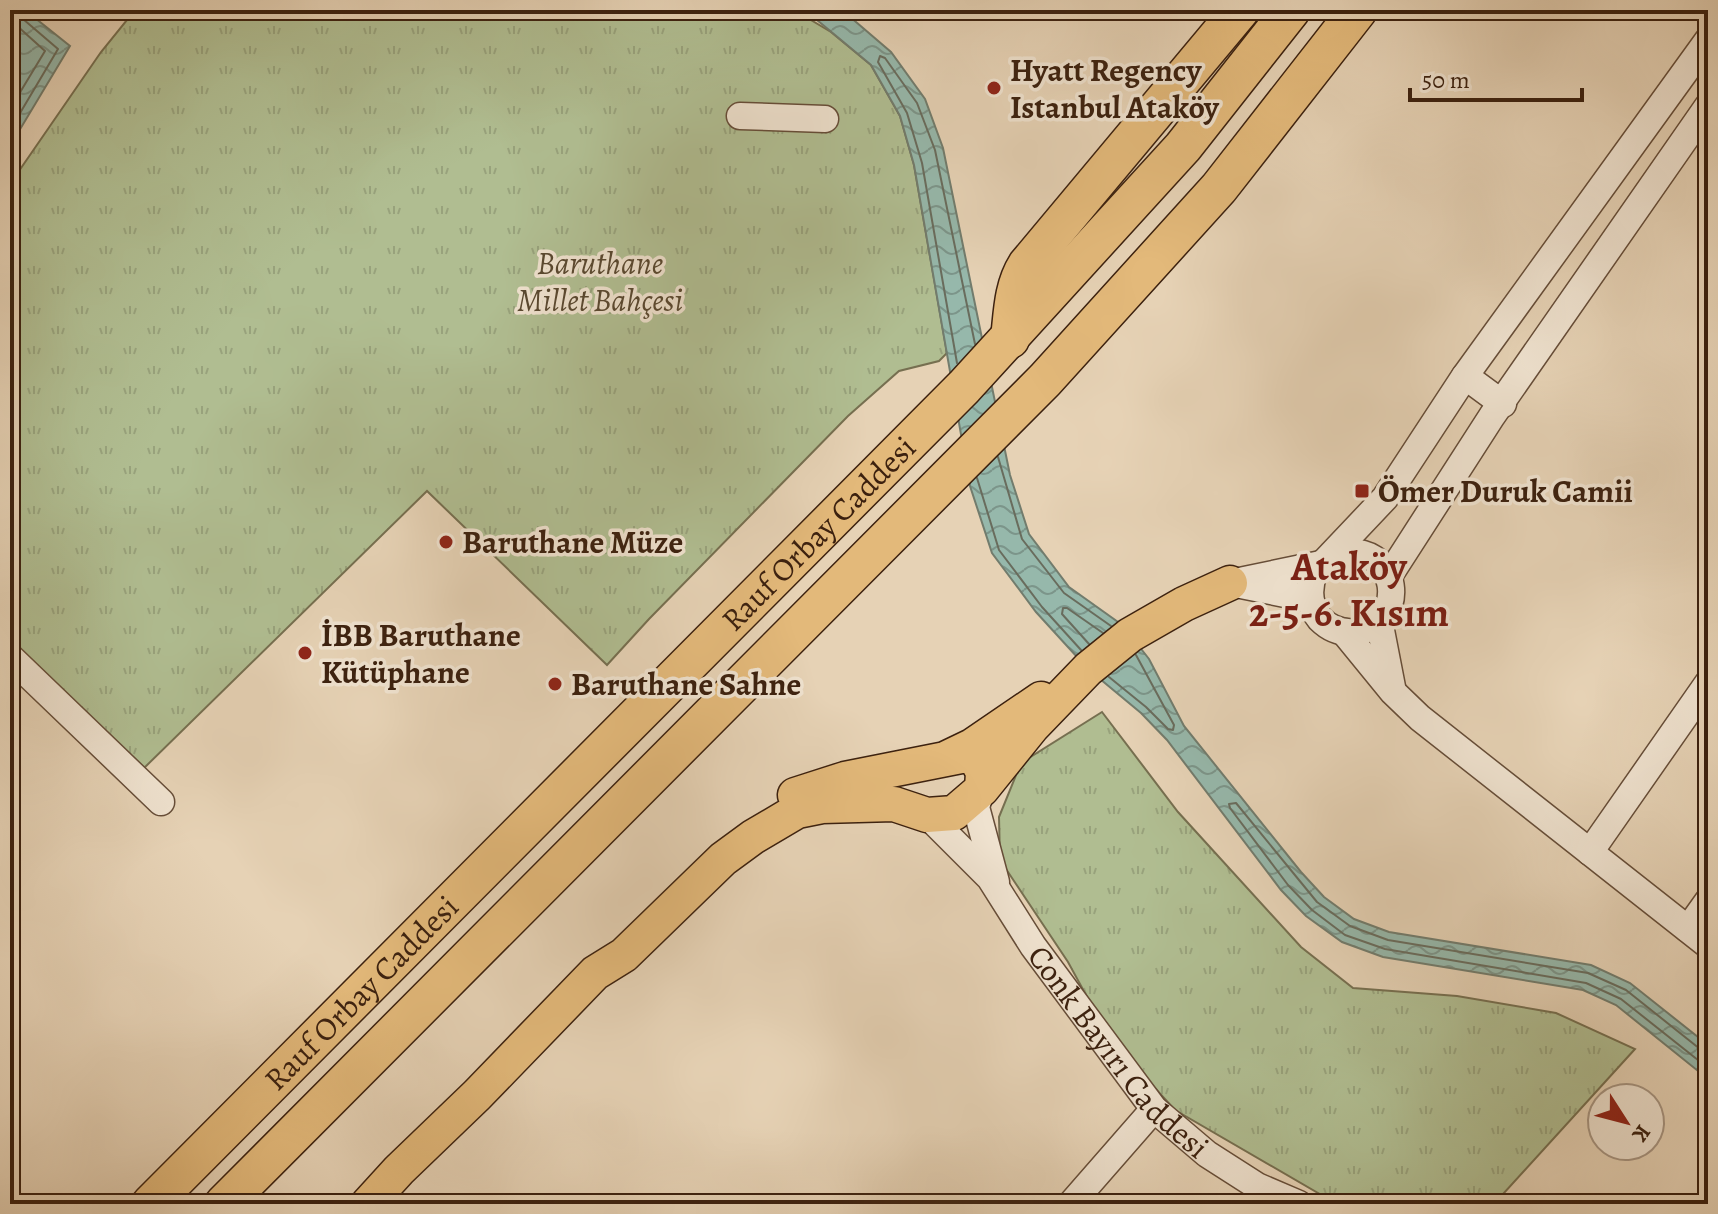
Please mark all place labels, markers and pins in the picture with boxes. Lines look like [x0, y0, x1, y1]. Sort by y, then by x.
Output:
place label: Hyatt Regency Istanbul Ataköy [1010, 48, 1220, 129]
marker: Hyatt Regency Istanbul Ataköy [985, 79, 1003, 97]
place label: Ömer Duruk Camii [1378, 469, 1633, 513]
marker: Ömer Duruk Camii [1353, 482, 1371, 500]
place label: Baruthane Müze [462, 520, 683, 564]
marker: Baruthane Müze [437, 533, 455, 551]
place label: İBB Baruthane Kütüphane [321, 613, 521, 694]
marker: İBB Baruthane Kütüphane [296, 644, 314, 662]
place label: Baruthane Sahne [571, 662, 801, 706]
marker: Baruthane Sahne [546, 675, 564, 693]

